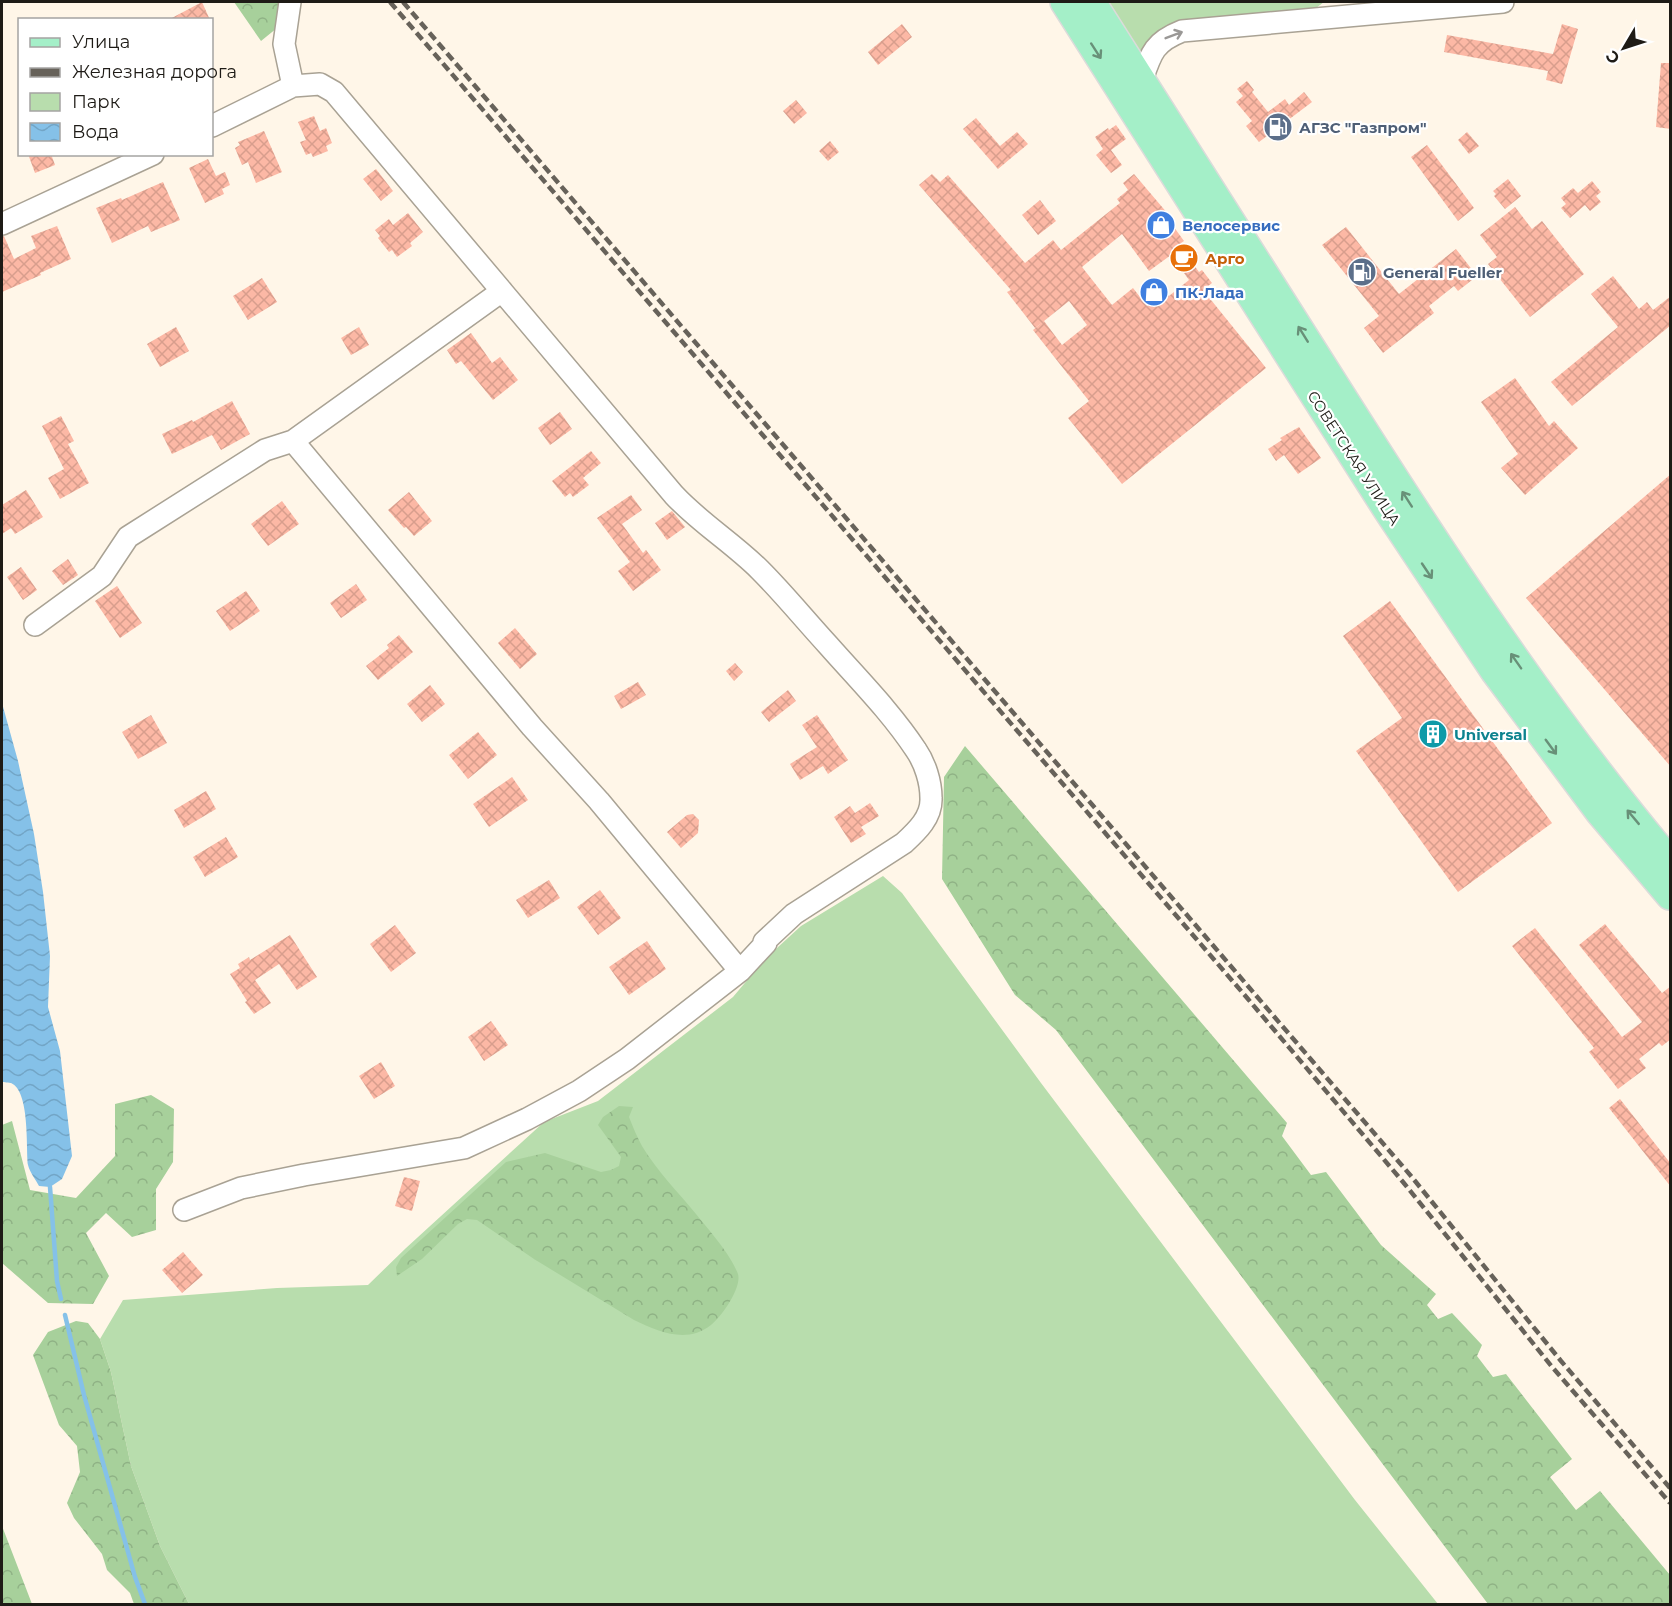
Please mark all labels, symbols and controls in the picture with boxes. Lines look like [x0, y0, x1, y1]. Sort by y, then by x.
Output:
legend [18, 18, 213, 156]
north arrow [1594, 18, 1654, 78]
one-way arrow [1164, 28, 1183, 39]
text: Улица [72, 31, 130, 53]
one-way arrow [1090, 42, 1102, 59]
text: С [1601, 46, 1624, 68]
text: Железная дорога [72, 61, 237, 83]
text: Парк [72, 91, 121, 113]
fuel station icon: АГЗС "Газпром" [1262, 111, 1294, 143]
place label: АГЗС "Газпром" [1299, 118, 1427, 137]
text: Вода [72, 121, 119, 143]
shop icon: Велосервис [1145, 209, 1177, 241]
place label: Велосервис [1182, 216, 1280, 235]
cafe icon: Арго [1168, 242, 1200, 274]
place label: Арго [1205, 249, 1245, 268]
fuel station icon: General Fueller [1346, 256, 1378, 288]
place label: General Fueller [1383, 263, 1502, 282]
shop icon: ПК-Лада [1138, 276, 1170, 308]
place label: ПК-Лада [1175, 283, 1244, 302]
one-way arrow [1296, 326, 1308, 343]
street label: СОВЕТСКАЯ УЛИЦА [1303, 387, 1405, 529]
one-way arrow [1401, 491, 1413, 508]
one-way arrow [1421, 562, 1434, 579]
one-way arrow [1510, 653, 1522, 669]
building icon: Universal [1417, 718, 1449, 750]
place label: Universal [1454, 725, 1527, 744]
one-way arrow [1545, 739, 1558, 755]
one-way arrow [1626, 809, 1639, 825]

